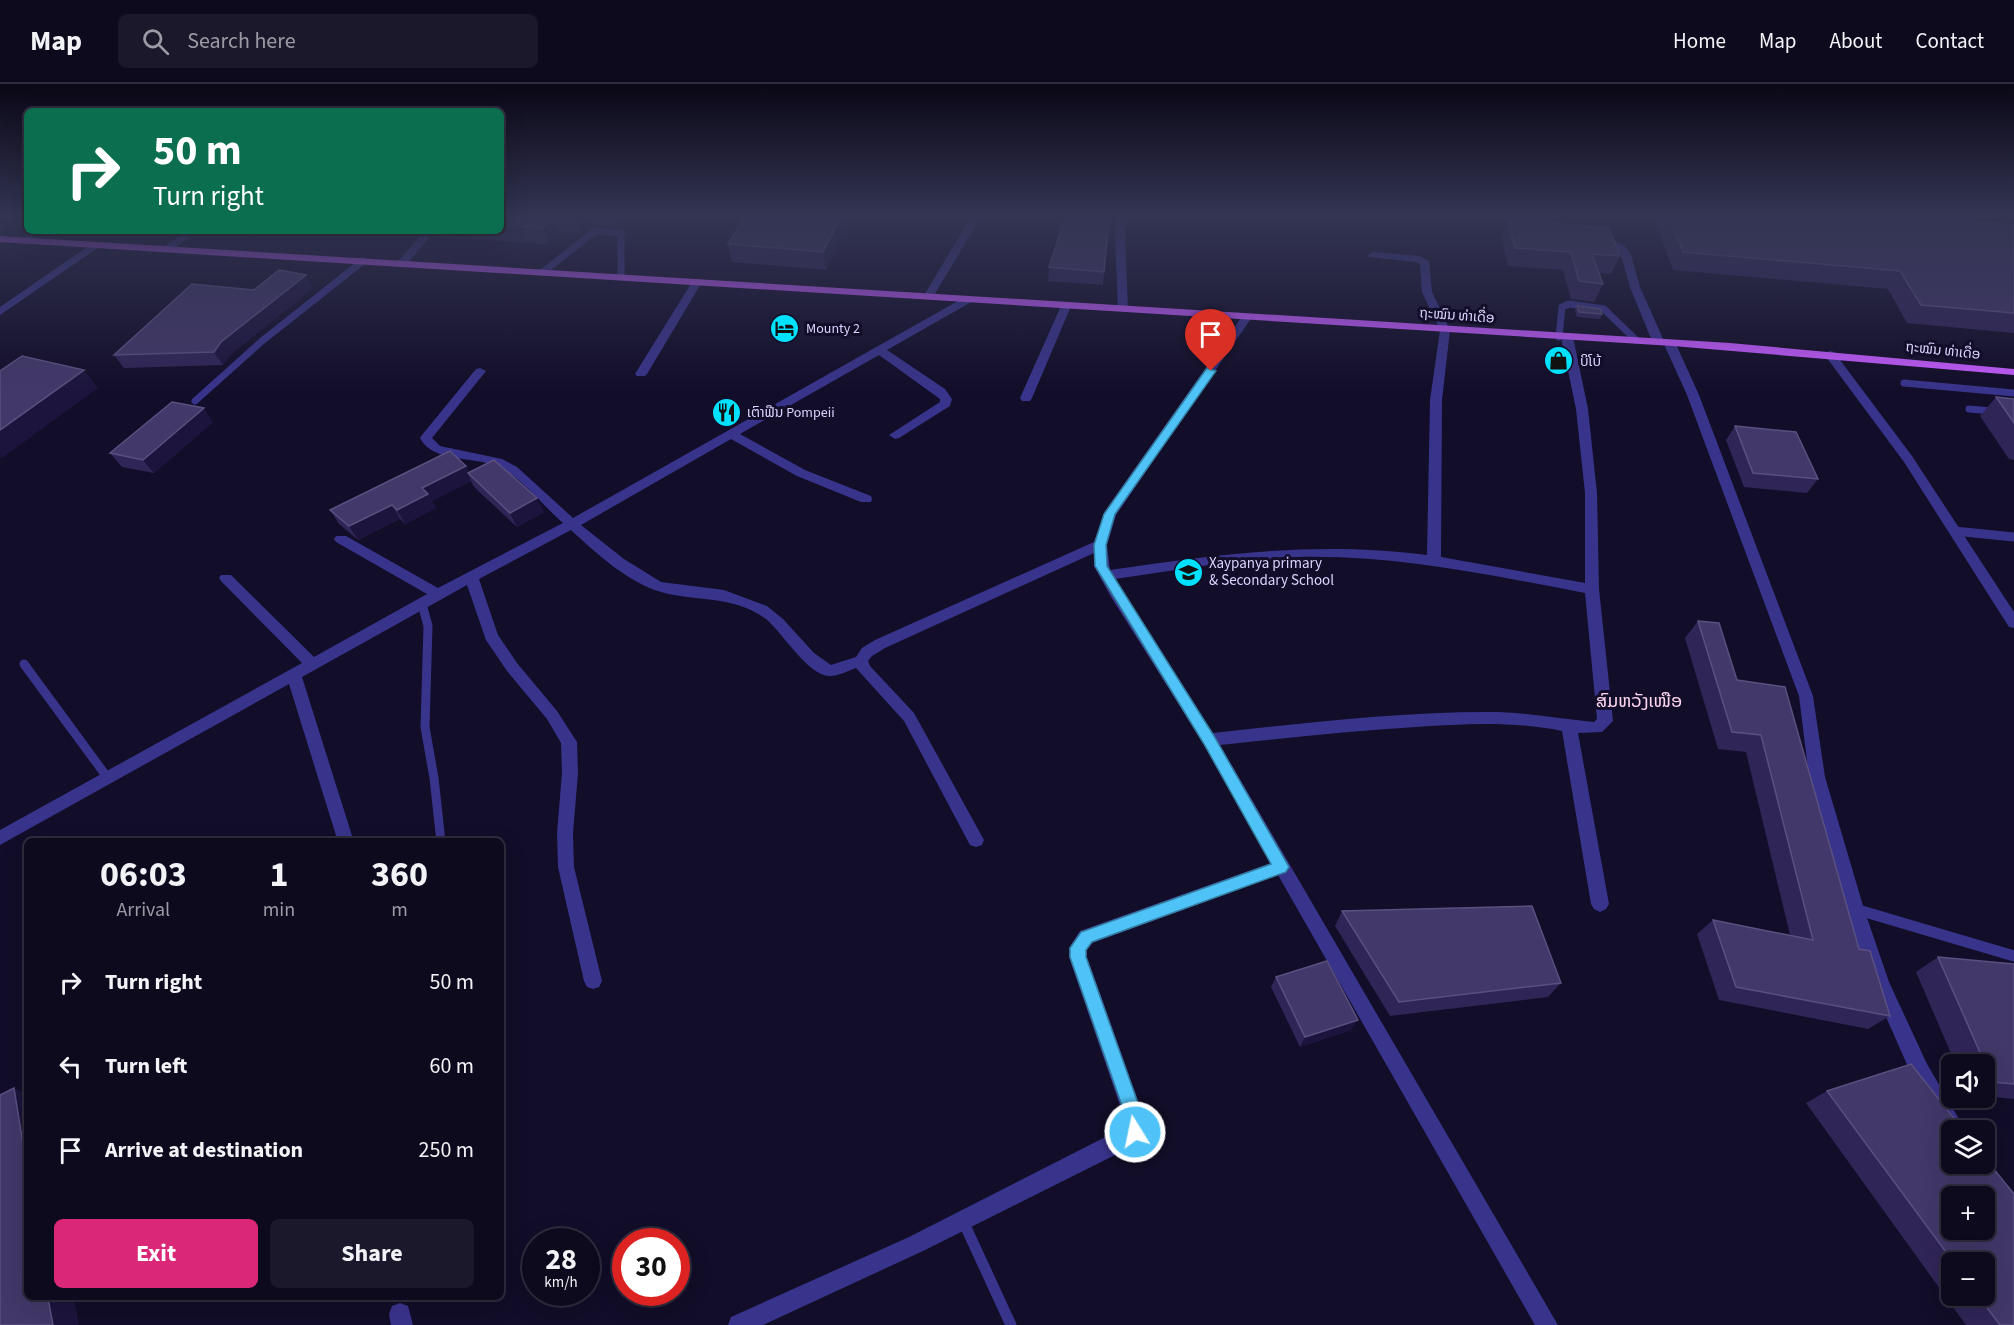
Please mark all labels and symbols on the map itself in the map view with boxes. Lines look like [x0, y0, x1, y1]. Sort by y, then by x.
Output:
street label: ຖະໝົນ ທ່າເດື່ອ [1419, 301, 1495, 329]
pin [1185, 309, 1236, 371]
hotel icon: Mounty 2 [769, 312, 801, 344]
place label: Mounty 2 [806, 319, 860, 339]
street label: ຖະໝົນ ທ່າເດື່ອ [1904, 335, 1982, 365]
shop icon: ບິໂບ້ [1543, 345, 1575, 377]
place label: ບິໂບ້ [1580, 352, 1602, 372]
restaurant icon: ເຕົາຟືນ Pompeii [710, 396, 742, 428]
place label: ເຕົາຟືນ Pompeii [747, 403, 835, 423]
place label: Xaypanya primary & Secondary School [1209, 553, 1334, 591]
school or university icon: Xaypanya primary & Secondary School [1172, 556, 1204, 588]
district label: ສົມຫວັງເໜືອ [1596, 689, 1682, 714]
position arrow [1103, 1100, 1167, 1164]
speed limit sign: 30 [612, 1228, 690, 1306]

